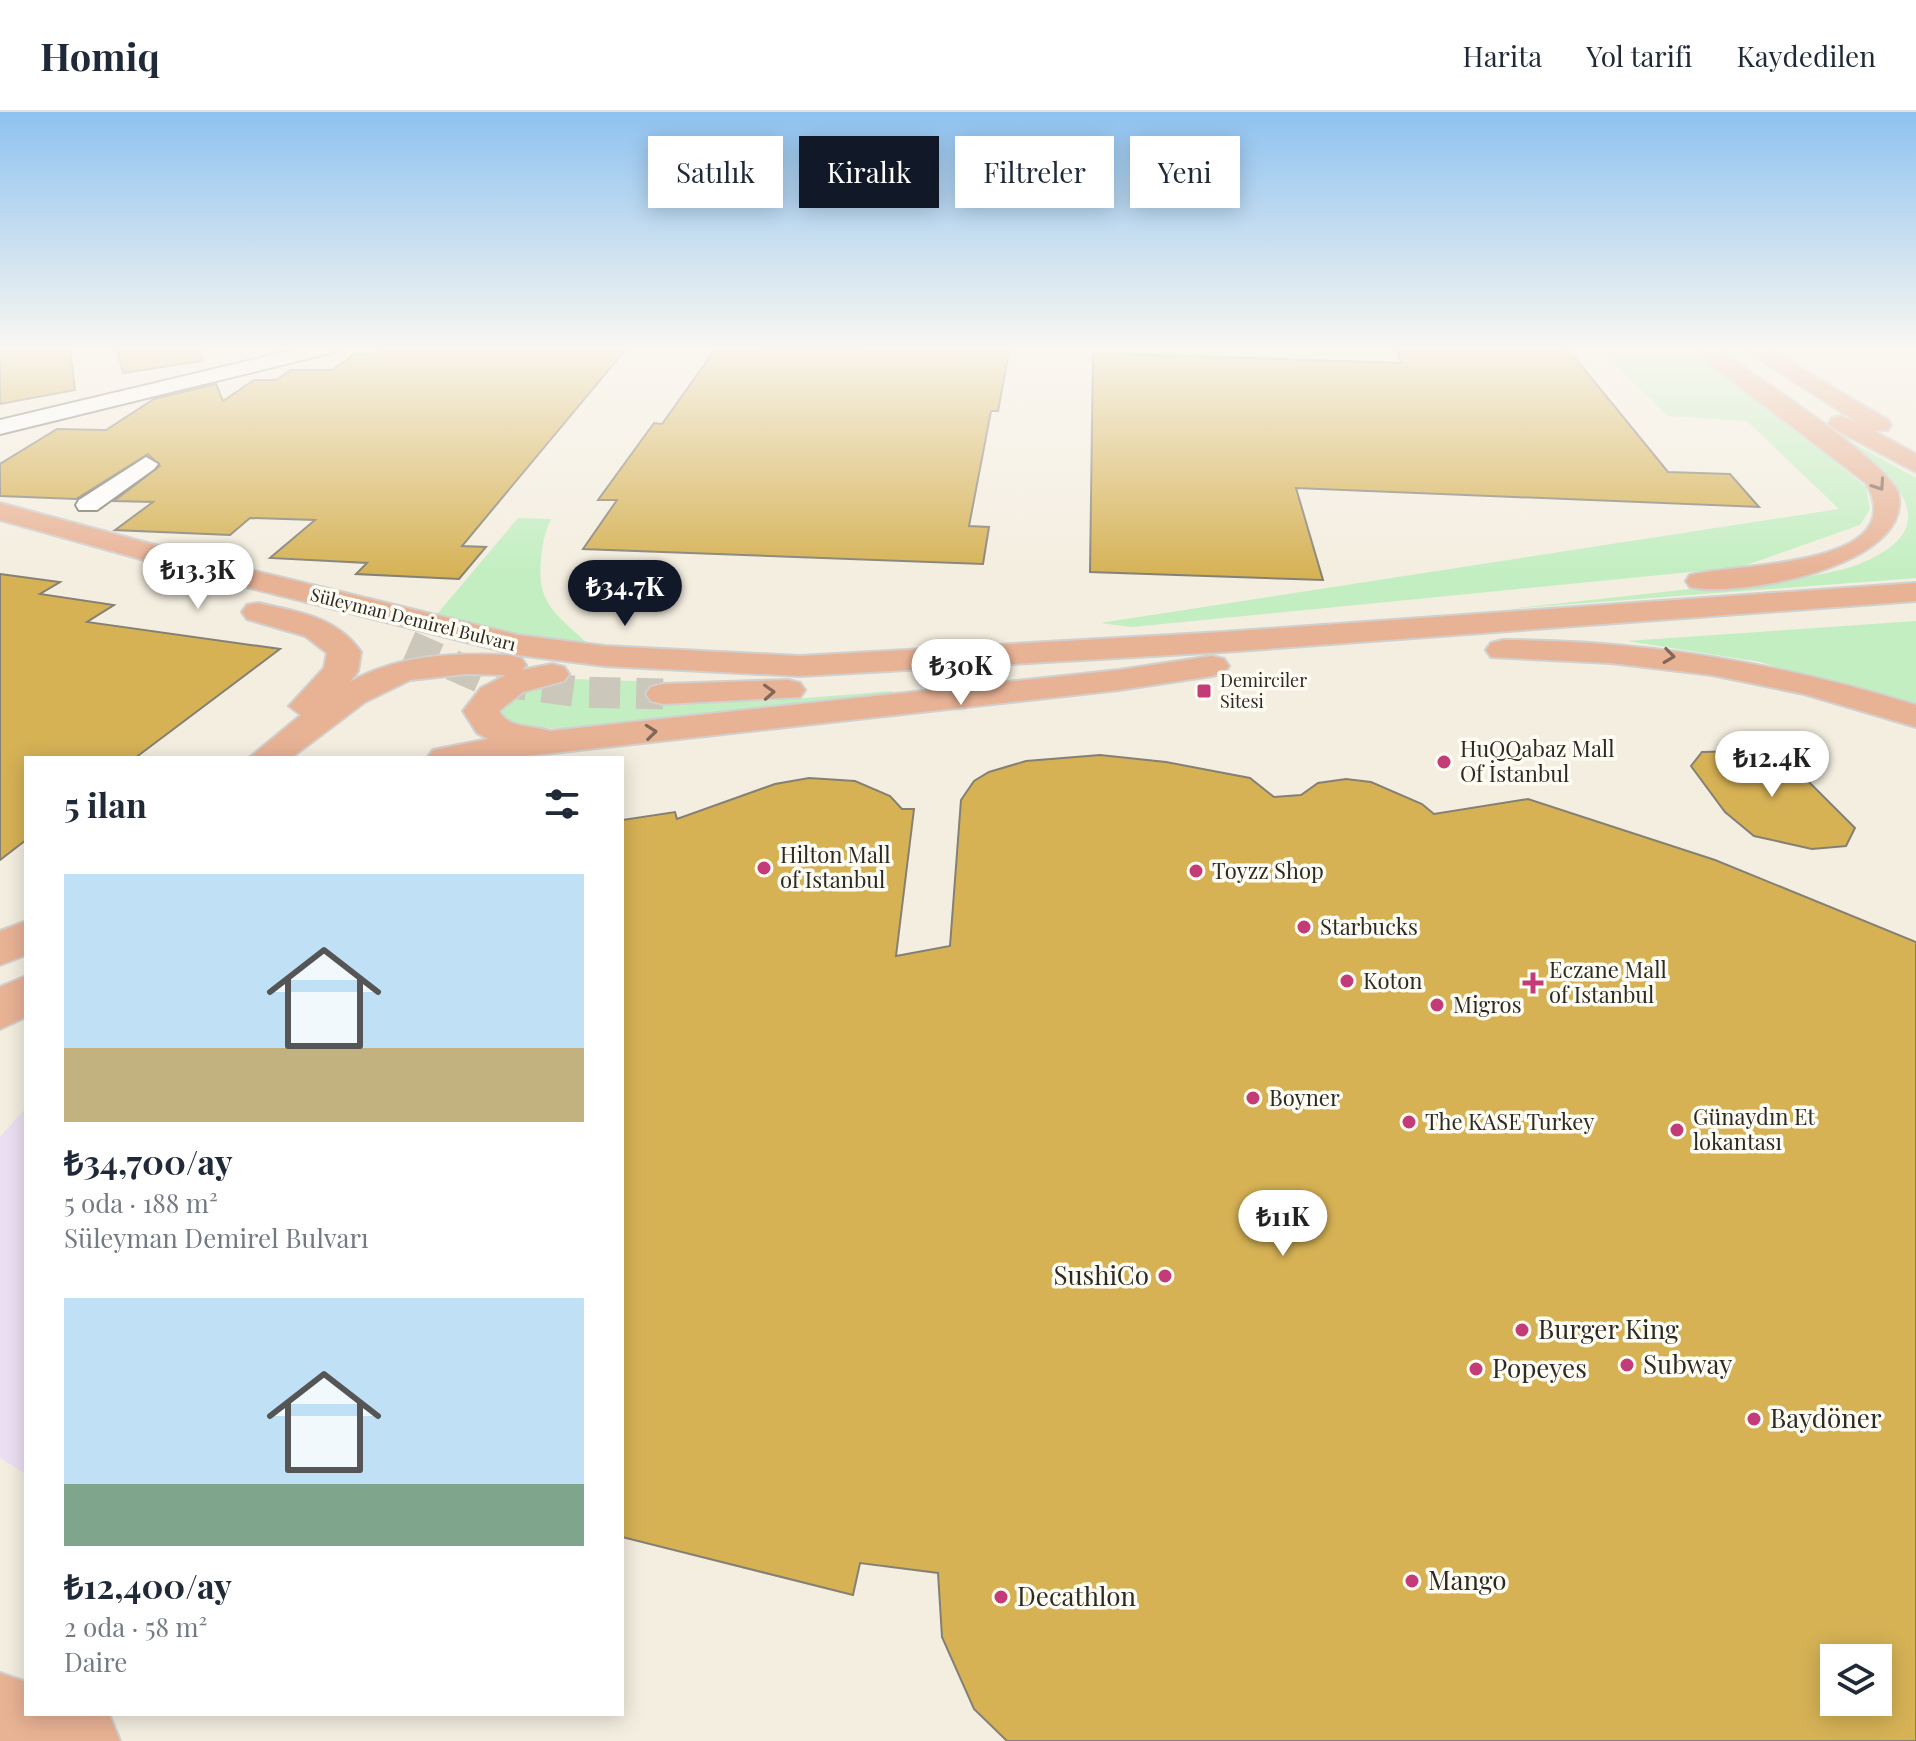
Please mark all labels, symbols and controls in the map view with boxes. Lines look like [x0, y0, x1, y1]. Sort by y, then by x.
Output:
text: Homiq [40, 30, 160, 81]
text: Harita [1463, 37, 1542, 74]
text: Yol tarifi [1586, 37, 1693, 74]
text: Kaydedilen [1737, 37, 1876, 74]
chip: Satılık [648, 136, 783, 208]
chip: Kiralık [799, 136, 939, 208]
chip: Filtreler [955, 136, 1114, 208]
chip: Yeni [1130, 136, 1240, 208]
one-way arrow [1869, 476, 1884, 491]
pin: ₺13.3K [133, 543, 263, 611]
text: ₺13.3K [161, 551, 235, 586]
pin: ₺34.7K [560, 560, 690, 628]
text: ₺34.7K [586, 568, 664, 603]
street label: Süleyman Demirel Bulvarı [308, 582, 518, 656]
pin: ₺30K [914, 639, 1008, 707]
text: ₺30K [930, 647, 992, 682]
one-way arrow [1662, 647, 1676, 664]
place label: Demirciler Sitesi [1220, 668, 1307, 713]
marker: Demirciler Sitesi [1195, 682, 1213, 700]
one-way arrow [763, 683, 776, 700]
one-way arrow [645, 724, 658, 741]
pin: ₺12.4K [1707, 731, 1837, 799]
place label: HuQQabaz Mall Of İstanbul [1460, 733, 1614, 788]
text: ₺12.4K [1733, 739, 1811, 774]
marker: HuQQabaz Mall Of İstanbul [1435, 753, 1453, 771]
text: 5 ilan [64, 781, 147, 827]
icon: filters [540, 782, 584, 826]
place label: Hilton Mall of Istanbul [780, 839, 890, 894]
place label: Toyzz Shop [1212, 855, 1324, 885]
marker: Hilton Mall of Istanbul [755, 859, 773, 877]
marker: Toyzz Shop [1187, 862, 1205, 880]
place label: Starbucks [1320, 911, 1418, 941]
marker: Starbucks [1295, 918, 1313, 936]
icon: home [252, 926, 396, 1070]
place label: Eczane Mall of Istanbul [1549, 954, 1667, 1009]
place label: Koton [1363, 965, 1422, 995]
marker: Koton [1338, 972, 1356, 990]
marker: Eczane Mall of Istanbul [1524, 974, 1542, 992]
place label: Migros [1453, 989, 1521, 1019]
marker: Migros [1428, 996, 1446, 1014]
place label: Boyner [1269, 1082, 1340, 1112]
marker: Boyner [1244, 1089, 1262, 1107]
place label: Günaydın Et lokantası [1693, 1101, 1816, 1156]
place label: The KASE Turkey [1425, 1106, 1594, 1136]
marker: The KASE Turkey [1400, 1113, 1418, 1131]
marker: Günaydın Et lokantası [1668, 1121, 1686, 1139]
text: ₺34,700/ay [64, 1138, 233, 1184]
text: 5 oda · 188 m² [64, 1185, 218, 1220]
pin: ₺11K [1236, 1190, 1330, 1258]
text: ₺11K [1256, 1198, 1310, 1233]
text: Süleyman Demirel Bulvarı [64, 1220, 369, 1255]
place label: SushiCo [1053, 1257, 1149, 1292]
marker: SushiCo [1156, 1267, 1174, 1285]
place label: Burger King [1538, 1311, 1679, 1346]
marker: Burger King [1513, 1321, 1531, 1339]
place label: Subway [1643, 1346, 1732, 1381]
icon: home [252, 1350, 396, 1494]
place label: Popeyes [1492, 1350, 1587, 1385]
marker: Subway [1618, 1356, 1636, 1374]
marker: Popeyes [1467, 1360, 1485, 1378]
place label: Baydöner [1770, 1400, 1882, 1435]
marker: Baydöner [1745, 1410, 1763, 1428]
text: ₺12,400/ay [64, 1562, 232, 1608]
place label: Mango [1428, 1562, 1506, 1597]
marker: Mango [1403, 1572, 1421, 1590]
place label: Decathlon [1017, 1578, 1136, 1613]
marker: Decathlon [992, 1588, 1010, 1606]
text: 2 oda · 58 m² [64, 1609, 207, 1644]
text: Daire [64, 1644, 127, 1679]
map controls [1820, 1644, 1892, 1716]
button: layers [1820, 1644, 1892, 1716]

